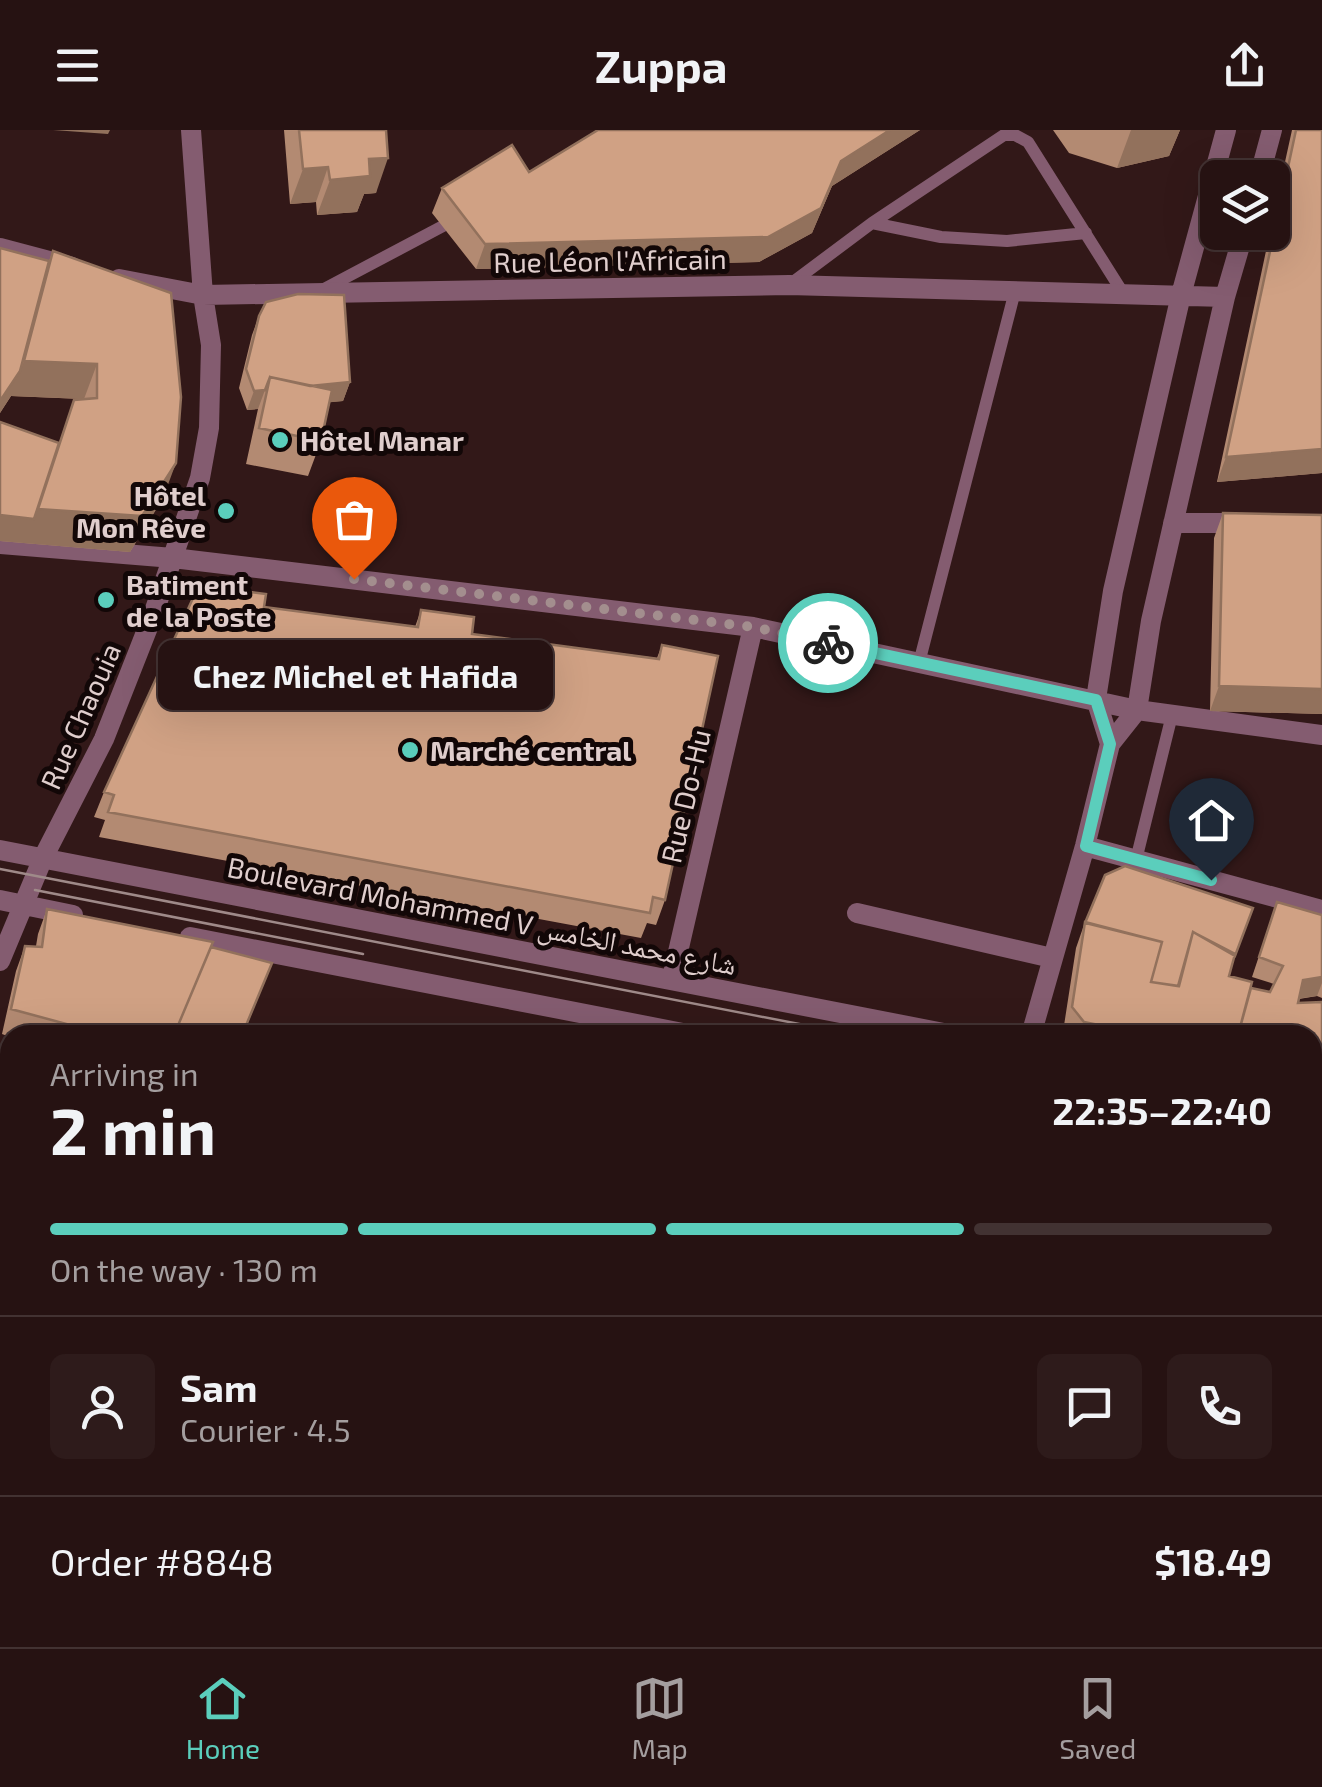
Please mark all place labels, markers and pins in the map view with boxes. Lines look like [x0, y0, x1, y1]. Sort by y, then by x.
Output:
place label: Hôtel Manar [300, 423, 464, 457]
marker: Hôtel Manar [269, 429, 291, 451]
pin [312, 477, 397, 580]
place label: Hôtel Mon Rêve [76, 478, 207, 544]
marker: Hôtel Mon Rêve [215, 500, 237, 522]
place label: Batiment de la Poste [126, 567, 272, 633]
marker: Batiment de la Poste [95, 589, 117, 611]
callout: Chez Michel et Hafida [156, 639, 552, 709]
place label: Marché central [430, 733, 632, 767]
marker: Marché central [399, 739, 421, 761]
pin [1169, 778, 1254, 881]

